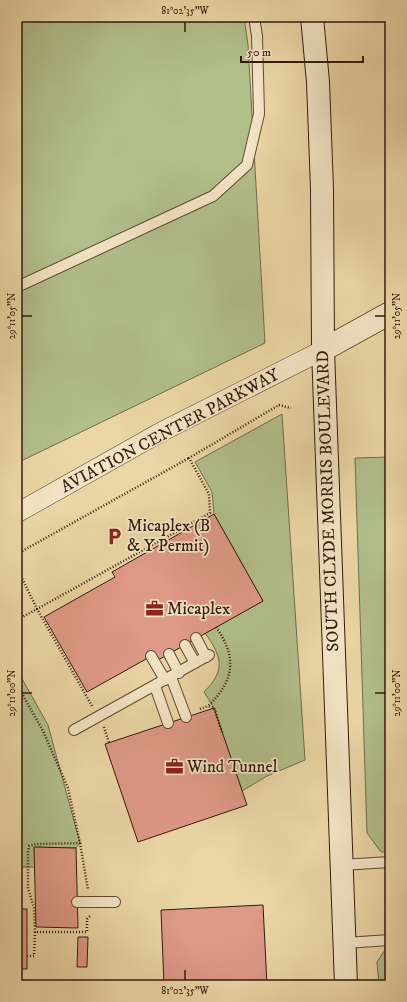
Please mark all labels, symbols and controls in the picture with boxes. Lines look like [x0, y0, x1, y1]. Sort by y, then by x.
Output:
text: 81°02'35"W [161, 5, 210, 17]
scale bar [241, 38, 363, 64]
text: 50 m [247, 45, 271, 60]
text: 29°11'05"N [6, 293, 18, 339]
text: 29°11'05"N [391, 293, 403, 339]
street label: SOUTH CLYDE MORRIS BOULEVARD [312, 350, 344, 652]
street label: AVIATION CENTER PARKWAY [57, 364, 283, 498]
place label: Micaplex (B & Y Permit) [127, 515, 210, 557]
parking icon: Micaplex (B & Y Permit) [104, 526, 124, 546]
place label: Micaplex [167, 598, 231, 620]
office icon: Micaplex [144, 599, 164, 619]
text: 29°11'00"N [6, 670, 18, 716]
text: 29°11'00"N [391, 670, 403, 716]
place label: Wind Tunnel [186, 756, 278, 778]
office icon: Wind Tunnel [164, 757, 184, 777]
text: 81°02'35"W [161, 985, 210, 997]

